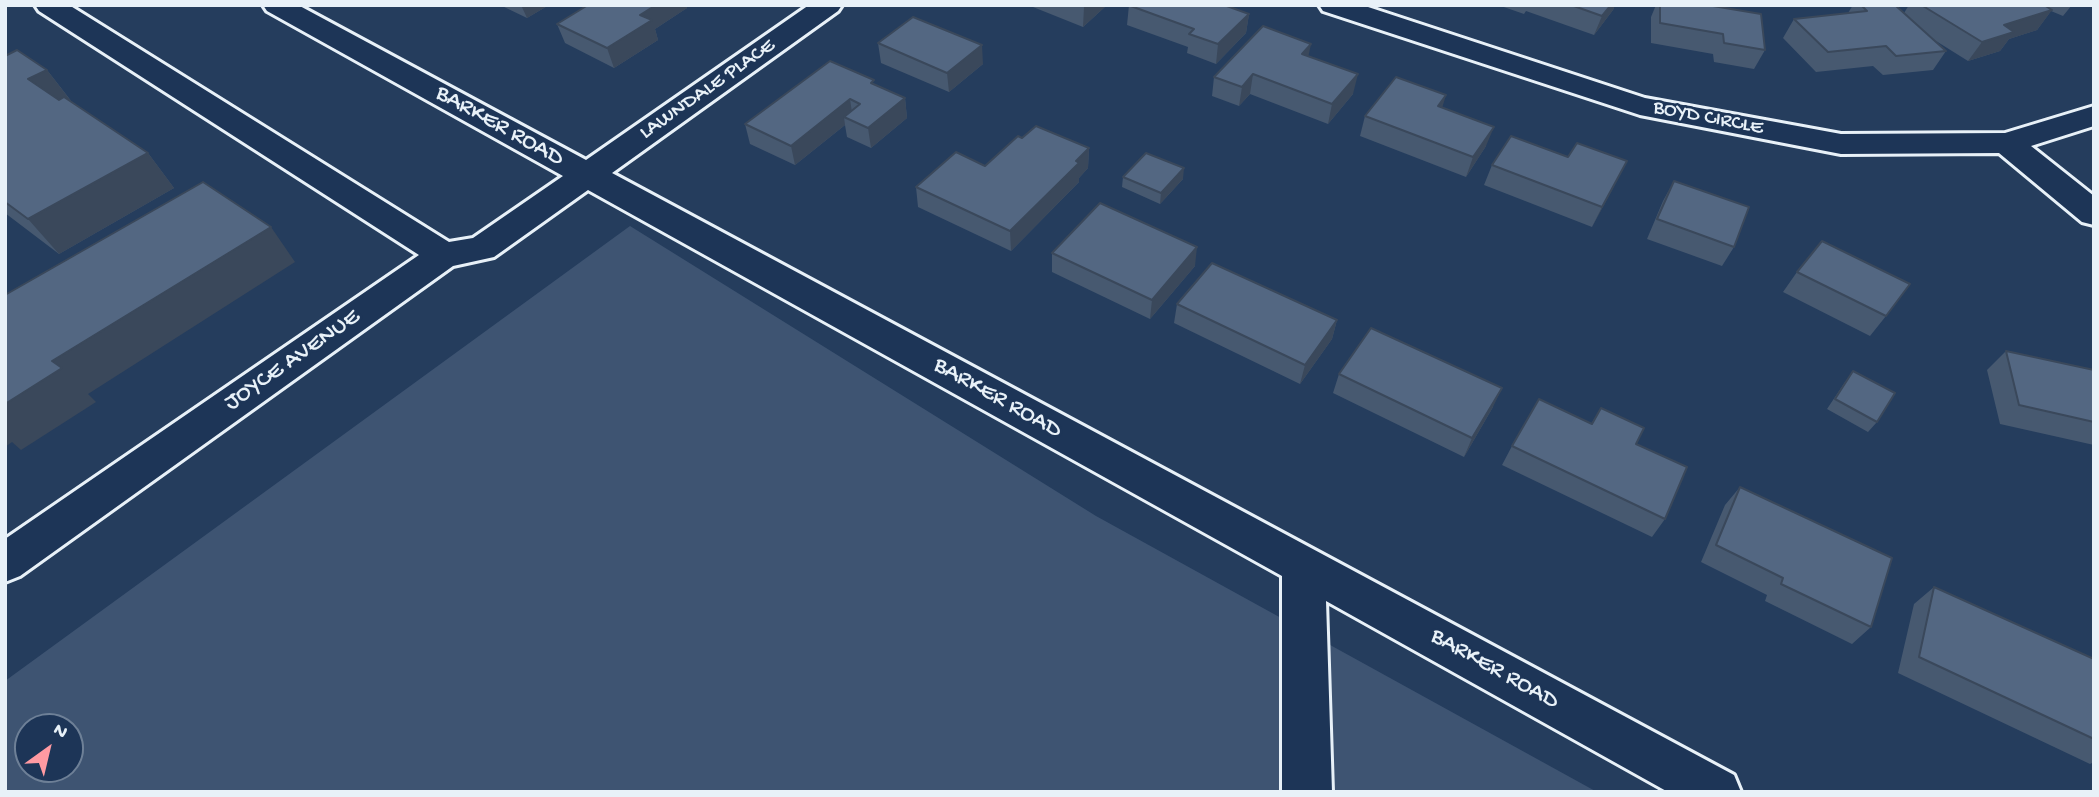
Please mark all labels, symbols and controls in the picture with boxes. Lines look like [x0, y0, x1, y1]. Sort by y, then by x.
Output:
street label: LAWNDALE PLACE [635, 34, 781, 146]
street label: BARKER ROAD [430, 80, 568, 174]
street label: BOYD CIRCLE [1651, 96, 1765, 142]
street label: JOYCE AVENUE [220, 304, 366, 418]
street label: BARKER ROAD [928, 352, 1066, 446]
street label: BARKER ROAD [1425, 623, 1563, 717]
north arrow [14, 713, 84, 783]
text: N [48, 719, 71, 745]

